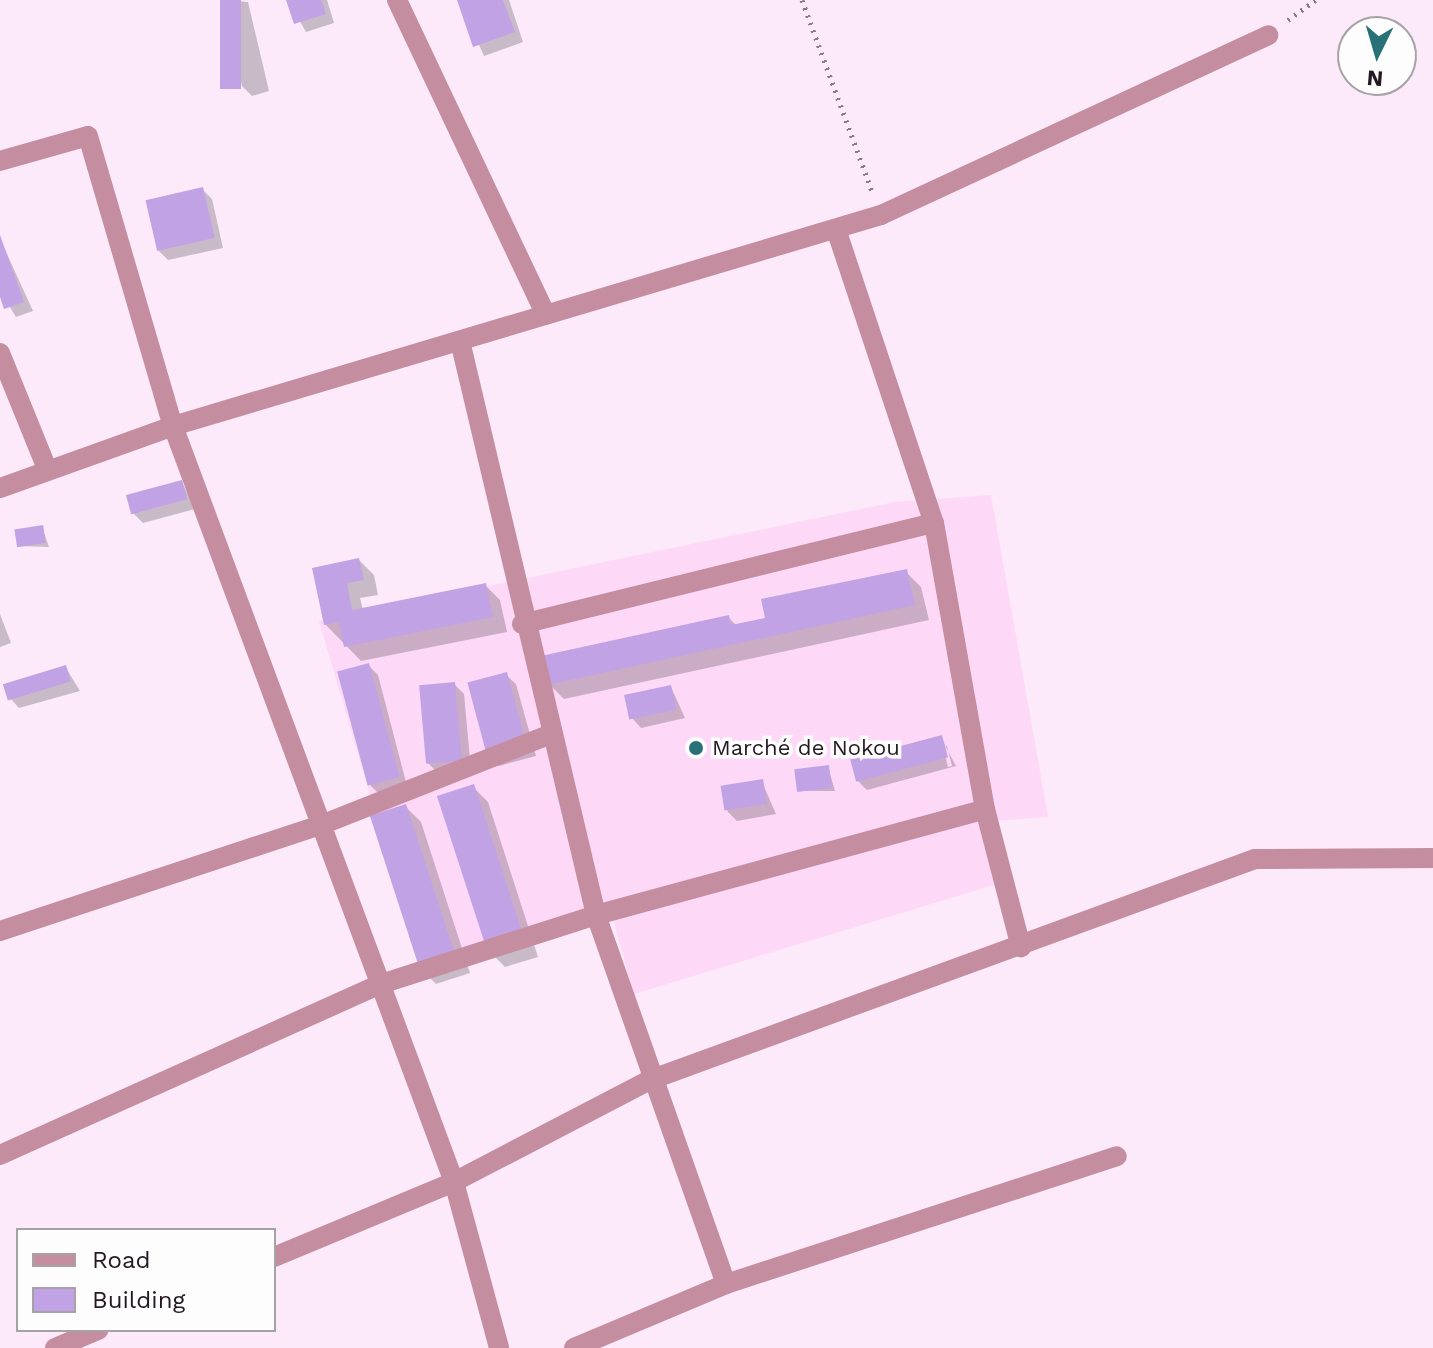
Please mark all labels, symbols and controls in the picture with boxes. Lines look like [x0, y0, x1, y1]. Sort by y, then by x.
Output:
north arrow [1337, 16, 1417, 96]
text: N [1366, 65, 1384, 92]
place label: Marché de Nokou [712, 735, 900, 761]
marker: Marché de Nokou [687, 739, 705, 757]
legend [16, 1228, 276, 1332]
text: Road [92, 1246, 151, 1274]
text: Building [92, 1286, 185, 1314]

